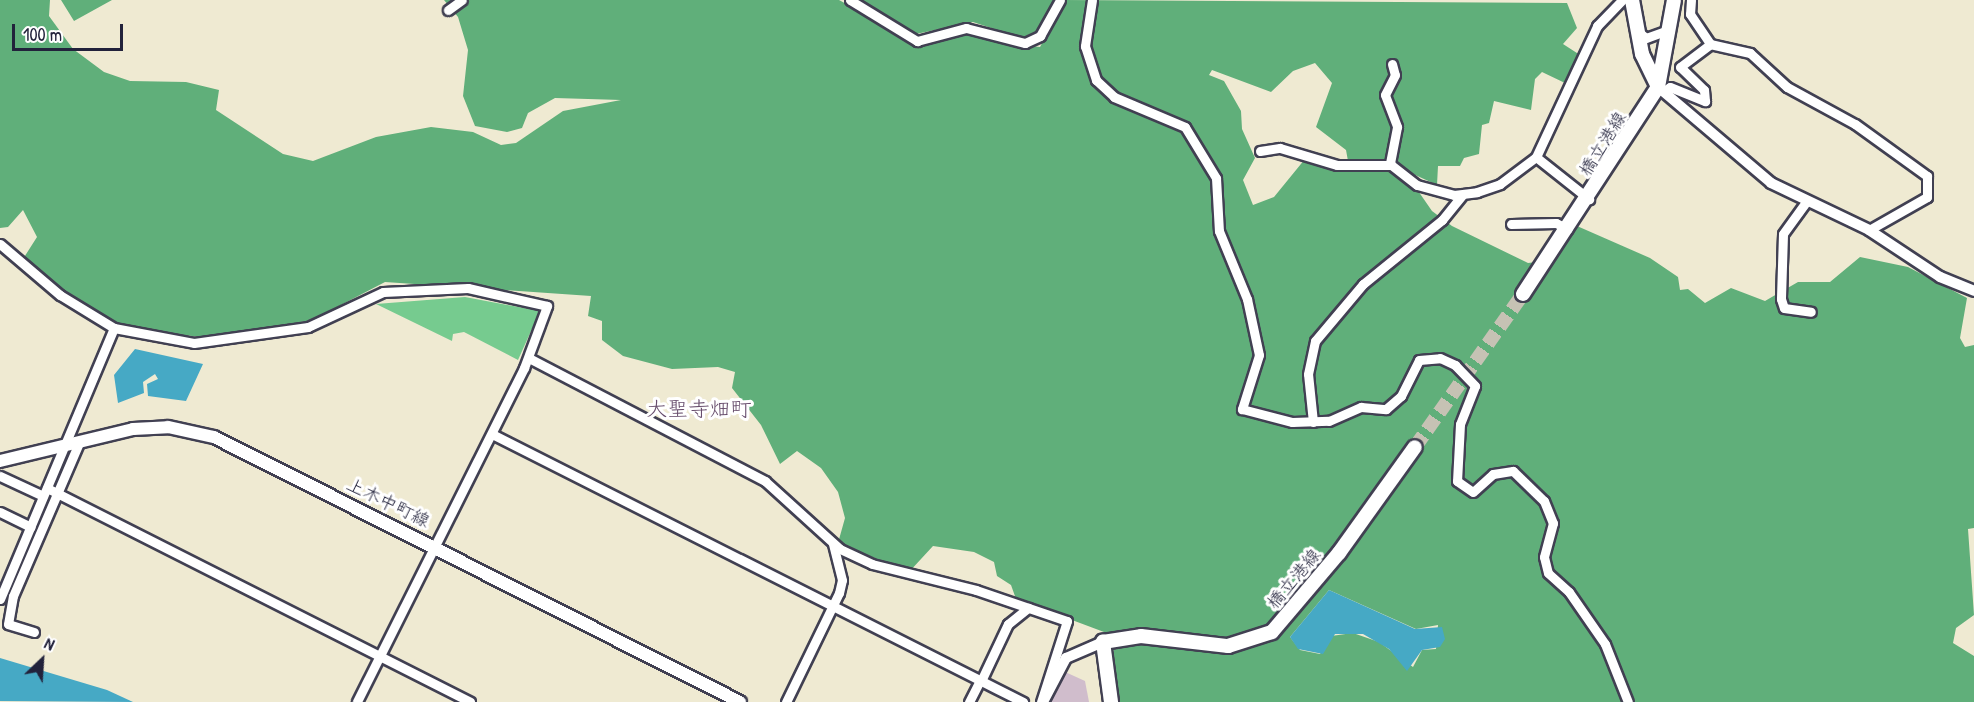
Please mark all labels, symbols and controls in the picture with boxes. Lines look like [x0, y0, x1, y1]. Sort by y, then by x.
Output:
scale bar [15, 12, 126, 50]
text: 100 m [23, 22, 62, 47]
street label: 橋立港線 [1575, 108, 1631, 180]
district label: 大聖寺畑町 [647, 396, 751, 422]
street label: 上木中町線 [343, 474, 433, 532]
street label: 橋立港線 [1263, 544, 1325, 614]
north arrow [12, 630, 72, 690]
text: N [41, 632, 58, 655]

